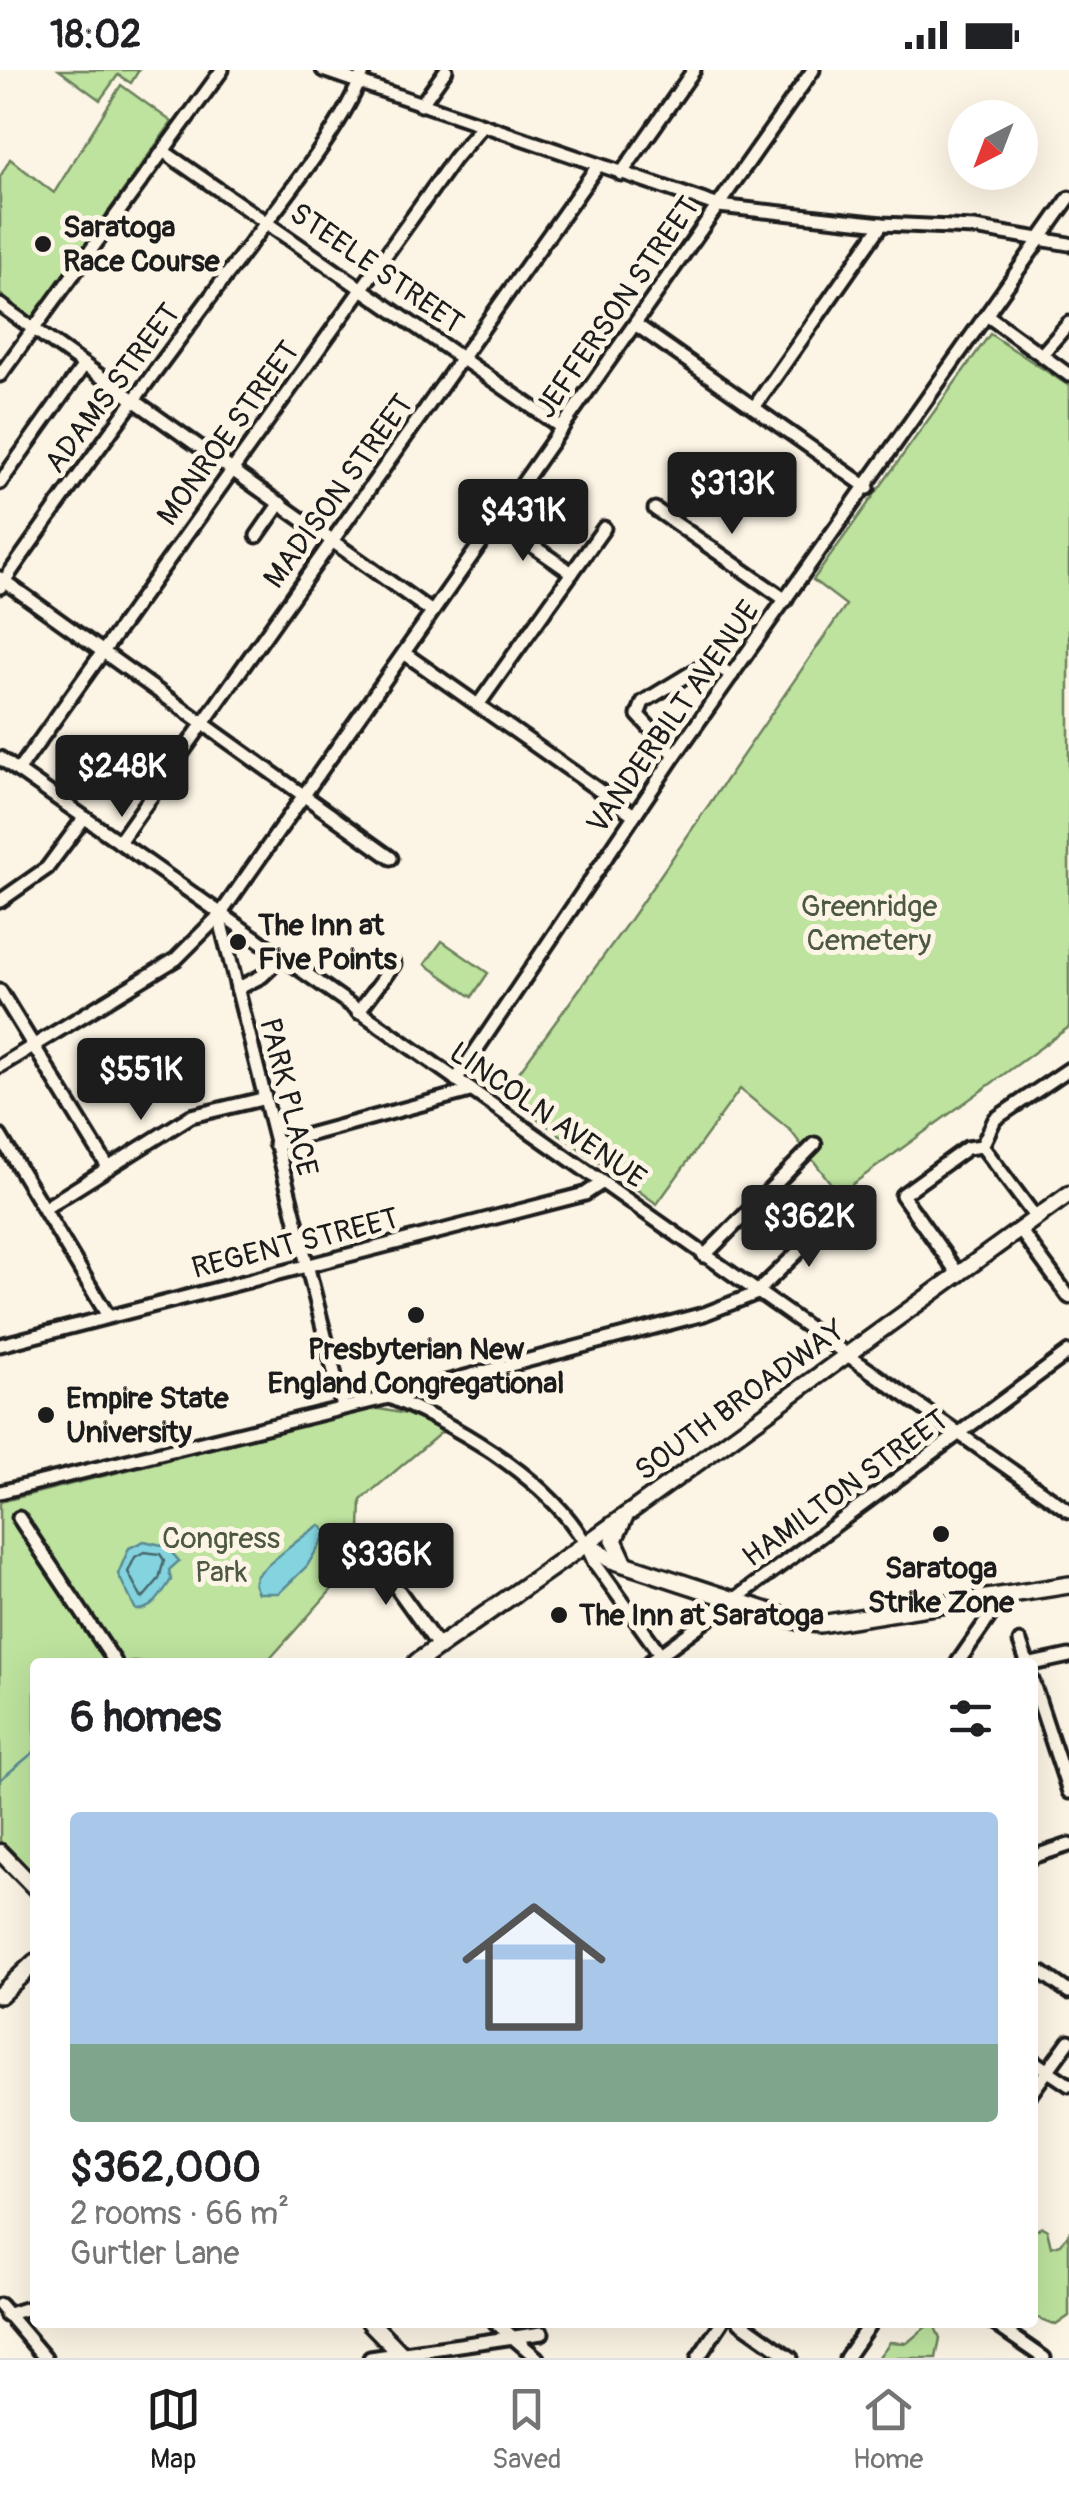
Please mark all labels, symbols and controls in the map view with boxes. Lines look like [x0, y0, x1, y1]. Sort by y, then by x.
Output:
text: 18:02 [50, 11, 141, 59]
north arrow [948, 100, 1038, 190]
map controls [948, 100, 1038, 190]
street label: JEFFERSON STREET [527, 189, 708, 425]
street label: STEELE STREET [283, 195, 471, 342]
place label: Saratoga Race Course [63, 209, 221, 280]
marker: Saratoga Race Course [32, 233, 54, 255]
street label: ADAMS STREET [37, 296, 188, 480]
street label: MONROE STREET [149, 334, 308, 533]
street label: MADISON STREET [256, 387, 421, 596]
pin: $313K [662, 452, 802, 537]
text: $313K [690, 464, 774, 504]
pin: $431K [453, 479, 593, 564]
text: $431K [480, 491, 566, 531]
street label: VANDERBILT AVENUE [579, 594, 768, 841]
pin: $248K [52, 735, 192, 820]
text: $248K [77, 747, 167, 787]
park label: Greenridge Cemetery [801, 888, 937, 959]
place label: The Inn at Five Points [257, 907, 398, 978]
marker: The Inn at Five Points [227, 931, 249, 953]
street label: PARK PLACE [251, 1014, 326, 1180]
street label: LINCOLN AVENUE [442, 1034, 653, 1197]
pin: $551K [71, 1038, 211, 1123]
text: $551K [99, 1050, 183, 1090]
pin: $362K [739, 1185, 879, 1270]
text: $362K [763, 1197, 855, 1237]
street label: REGENT STREET [188, 1200, 402, 1287]
marker: Presbyterian New England Congregational [405, 1304, 427, 1326]
street label: SOUTH BROADWAY [628, 1312, 853, 1489]
place label: Presbyterian New England Congregational [268, 1331, 564, 1402]
place label: Empire State University [66, 1380, 230, 1451]
street label: HAMILTON STREET [735, 1401, 955, 1575]
marker: Empire State University [35, 1404, 57, 1426]
park label: Congress Park [162, 1520, 280, 1591]
pin: $336K [316, 1523, 456, 1608]
marker: Saratoga Strike Zone [930, 1523, 952, 1545]
text: $336K [341, 1535, 431, 1575]
place label: Saratoga Strike Zone [868, 1550, 1015, 1621]
place label: The Inn at Saratoga [578, 1597, 824, 1634]
marker: The Inn at Saratoga [548, 1604, 570, 1626]
icon: filters [943, 1691, 998, 1746]
text: 6 homes [70, 1692, 221, 1744]
icon: home [444, 1877, 624, 2057]
text: $362,000 [70, 2142, 261, 2194]
text: 2 rooms · 66 m² [70, 2194, 289, 2234]
text: Gurtler Lane [70, 2234, 239, 2274]
tab: Map [146, 2382, 201, 2477]
tab: Saved [492, 2382, 561, 2477]
tab: Home [853, 2382, 923, 2477]

